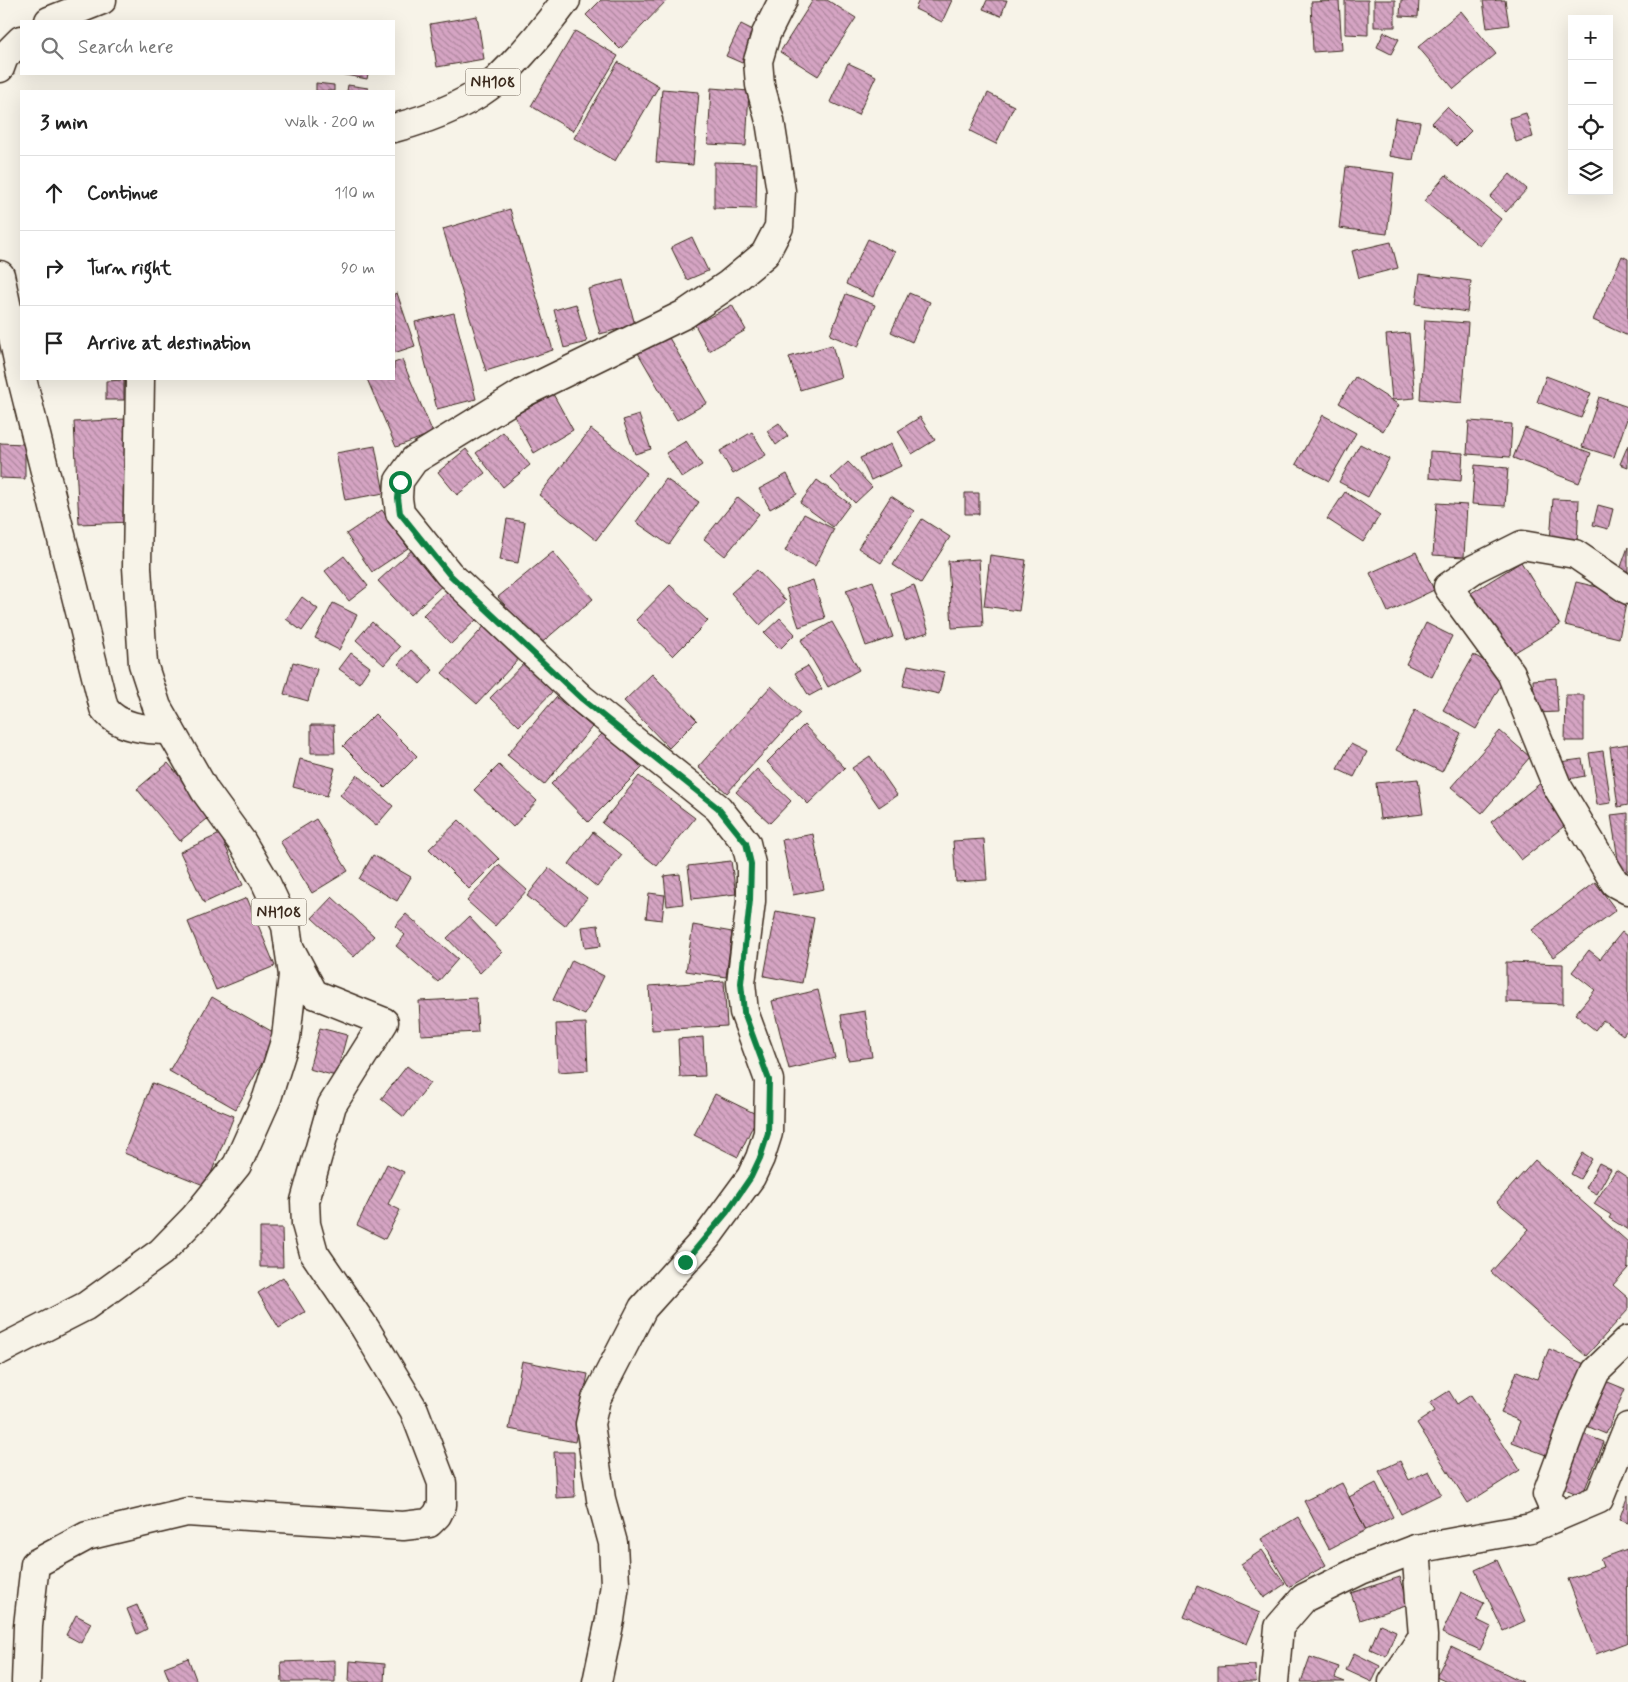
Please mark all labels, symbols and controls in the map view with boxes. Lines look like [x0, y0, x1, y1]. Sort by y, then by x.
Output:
map controls [1568, 15, 1613, 195]
button: + [1568, 15, 1613, 60]
search box [20, 20, 395, 75]
icon: search [38, 34, 66, 62]
text: Search here [78, 35, 174, 60]
button: − [1568, 60, 1613, 105]
road number: NH108 [466, 68, 520, 95]
button: locate [1568, 105, 1613, 150]
text: 3 min [40, 109, 88, 137]
text: Walk · 200 m [284, 112, 375, 133]
button: layers [1568, 150, 1613, 195]
icon: ahead [40, 179, 68, 207]
text: Continue [87, 181, 158, 206]
text: 110 m [334, 183, 375, 204]
icon: right [40, 254, 68, 282]
text: Turn right [87, 256, 171, 281]
text: 90 m [341, 258, 375, 279]
icon: arrive [40, 329, 68, 357]
text: Arrive at destination [87, 331, 251, 356]
route start [389, 471, 412, 494]
road number: NH108 [252, 899, 306, 926]
route end [674, 1251, 697, 1274]

